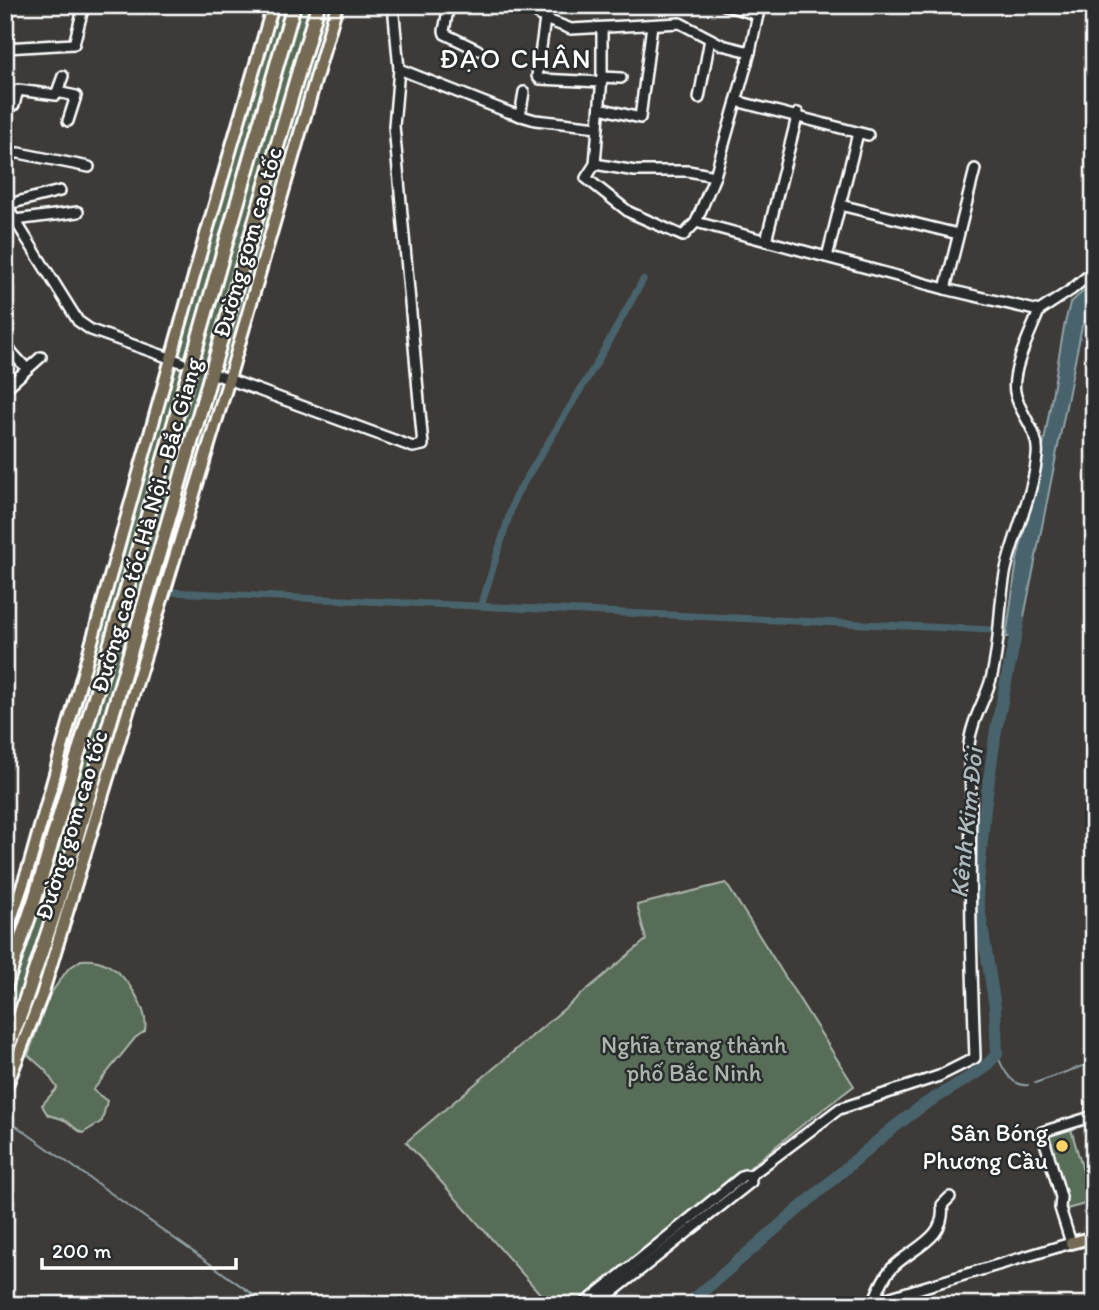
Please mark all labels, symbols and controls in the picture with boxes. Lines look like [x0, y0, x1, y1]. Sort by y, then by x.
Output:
district label: ĐẠO CHÂN [439, 41, 593, 75]
street label: Đường gom cao tốc [206, 143, 288, 341]
street label: Đường cao tốc Hà Nội - Bắc Giang [84, 354, 208, 696]
street label: Đường gom cao tốc [28, 727, 114, 923]
water label: Kênh Kim Đôi [942, 744, 990, 900]
park label: Nghĩa trang thành phố Bắc Ninh [601, 1030, 787, 1087]
place label: Sân Bóng Phương Cầu [923, 1118, 1049, 1175]
marker: Sân Bóng Phương Cầu [1054, 1138, 1070, 1154]
scale bar [42, 1226, 236, 1270]
text: 200 m [52, 1238, 112, 1263]

